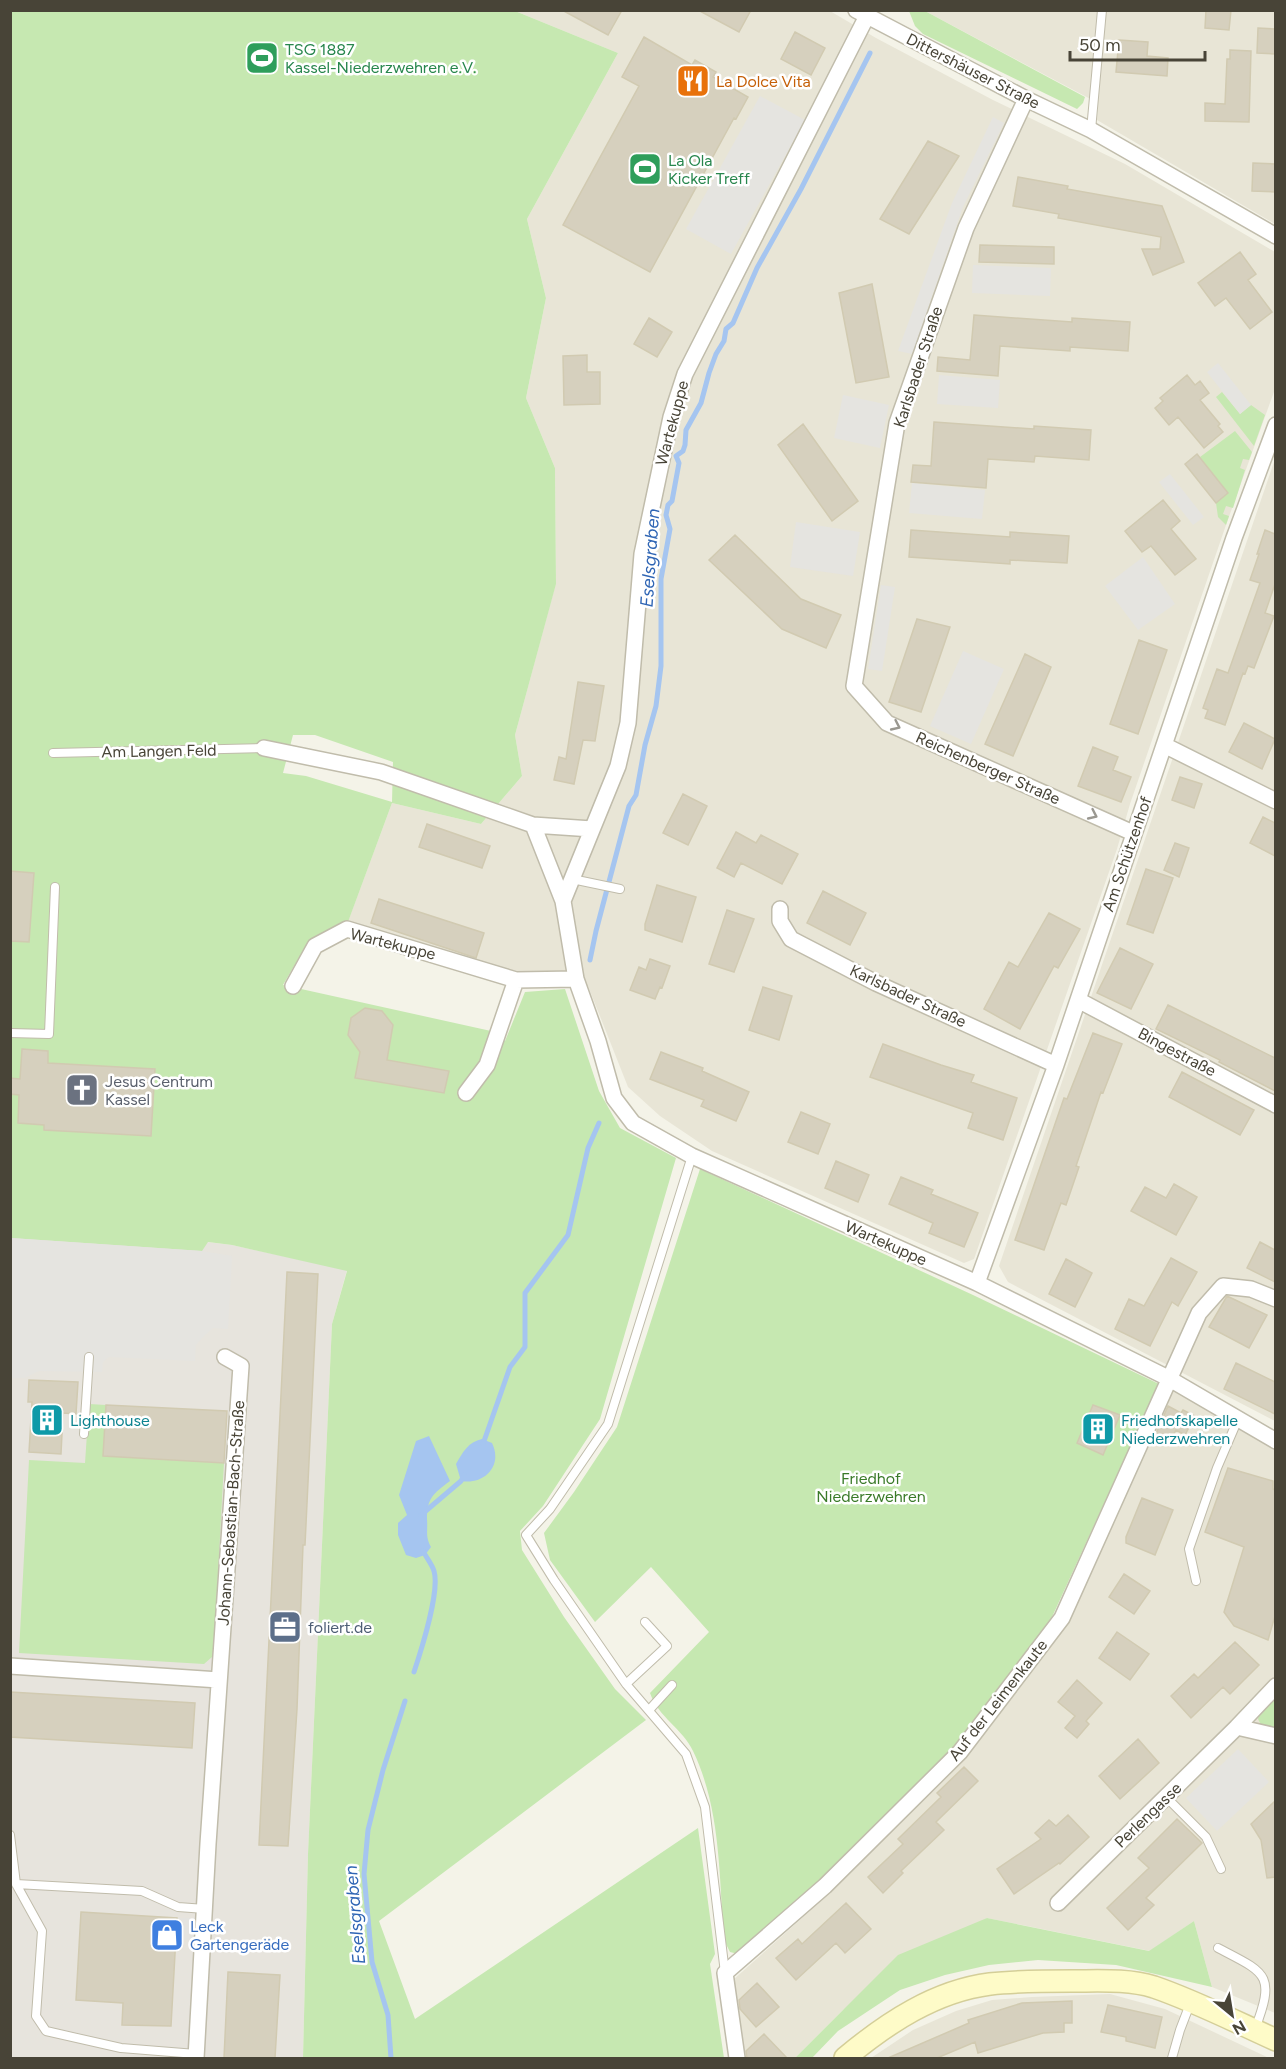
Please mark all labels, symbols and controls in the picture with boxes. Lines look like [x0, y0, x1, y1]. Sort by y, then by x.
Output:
scale bar [1070, 24, 1205, 62]
street label: Dittershäuser Straße [903, 29, 1043, 113]
text: 50 m [1079, 34, 1121, 56]
sports icon: TSG 1887 Kassel-Niederzwehren e.V. [244, 40, 280, 76]
place label: TSG 1887 Kassel-Niederzwehren e.V. [285, 40, 476, 77]
restaurant icon: La Dolce Vita [675, 63, 711, 99]
place label: La Dolce Vita [716, 72, 811, 91]
sports icon: La Ola Kicker Treff [627, 151, 663, 187]
place label: La Ola Kicker Treff [668, 151, 750, 188]
street label: Karlsbader Straße [889, 304, 947, 430]
street label: Wartekuppe [652, 378, 693, 468]
water label: Eselsgraben [636, 508, 664, 608]
one-way arrow [889, 719, 900, 731]
street label: Reichenberger Straße [913, 728, 1063, 808]
street label: Am Langen Feld [101, 740, 217, 762]
street label: Am Schützenhof [1098, 794, 1156, 914]
one-way arrow [1086, 808, 1097, 820]
street label: Wartekuppe [348, 924, 438, 964]
street label: Karlsbader Straße [847, 961, 970, 1031]
street label: Bingestraße [1135, 1024, 1219, 1081]
church icon: Jesus Centrum Kassel [64, 1072, 100, 1108]
place label: Jesus Centrum Kassel [105, 1072, 213, 1109]
street label: Wartekuppe [842, 1217, 930, 1270]
street label: Johann-Sebastian-Bach-Straße [214, 1400, 248, 1626]
building icon: Lighthouse [29, 1402, 65, 1438]
place label: Lighthouse [70, 1411, 150, 1430]
building icon: Friedhofskapelle Niederzwehren [1080, 1411, 1116, 1447]
place label: Friedhofskapelle Niederzwehren [1121, 1411, 1238, 1448]
park label: Friedhof Niederzwehren [816, 1469, 926, 1506]
office icon: foliert.de [267, 1609, 303, 1645]
place label: foliert.de [308, 1618, 372, 1637]
street label: Auf der Leimenkaute [945, 1635, 1051, 1764]
street label: Perlengasse [1111, 1778, 1186, 1852]
water label: Eselsgraben [340, 1865, 370, 1965]
shop icon: Leck Gartengeräde [149, 1917, 185, 1953]
place label: Leck Gartengeräde [190, 1917, 289, 1954]
north arrow [1202, 1985, 1262, 2045]
text: N [1229, 2016, 1249, 2039]

